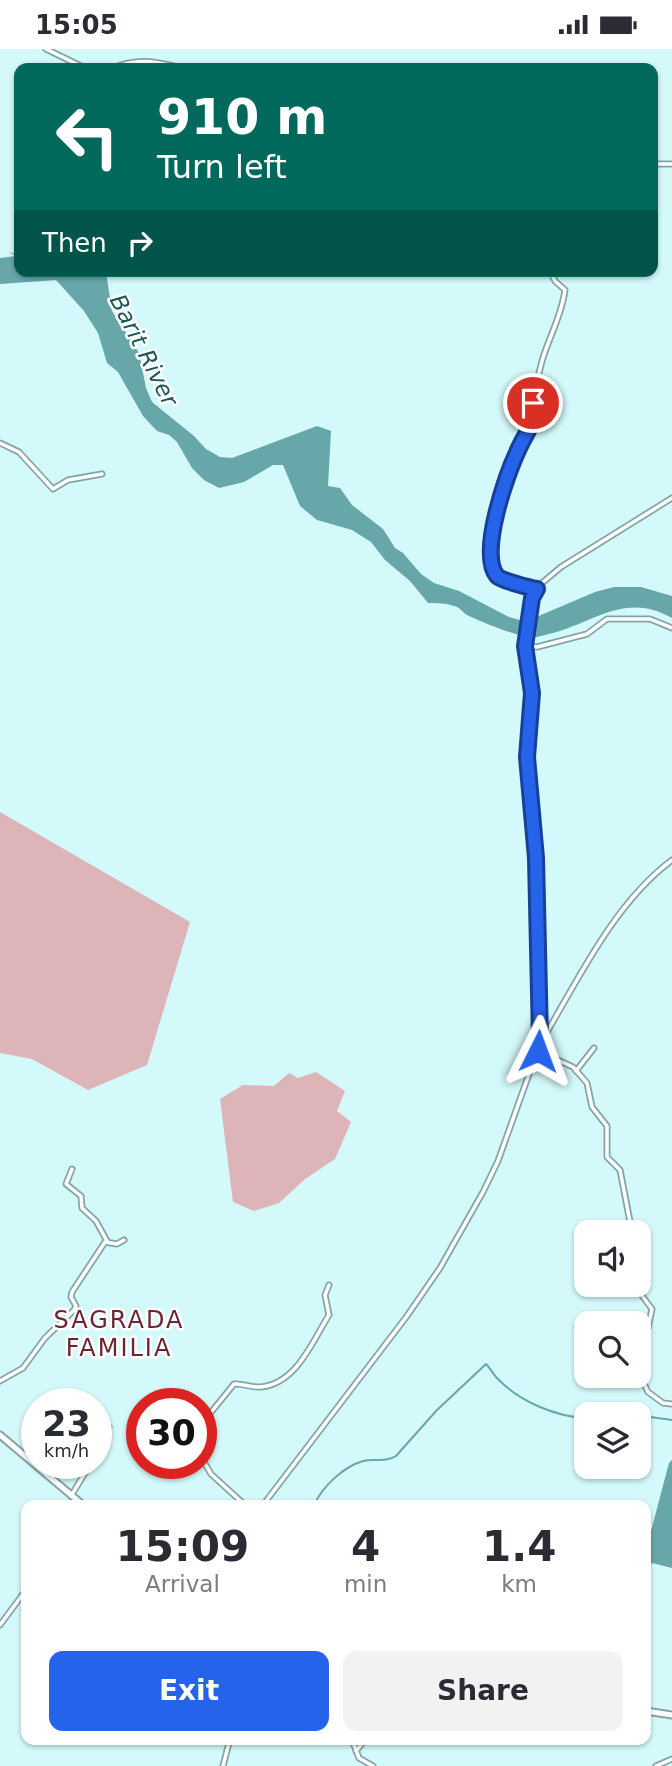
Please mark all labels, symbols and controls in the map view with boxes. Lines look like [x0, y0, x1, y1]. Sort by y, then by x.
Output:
text: 15:05 [35, 10, 118, 40]
text: 910 m [157, 89, 327, 146]
icon: left [42, 91, 133, 182]
text: Turn left [157, 148, 287, 186]
icon: right [121, 224, 159, 262]
text: Then [42, 228, 107, 258]
water label: Barit River [105, 290, 184, 411]
pin [503, 373, 563, 433]
icon: arrive [514, 384, 552, 422]
position arrow [501, 1014, 575, 1088]
map controls [574, 1220, 651, 1479]
button: sound [574, 1220, 651, 1297]
district label: SAGRADA FAMILIA [54, 1306, 184, 1362]
button: search [574, 1311, 651, 1388]
speed limit sign: 30 [126, 1388, 217, 1479]
button: layers [574, 1402, 651, 1479]
text: 23 [42, 1404, 91, 1444]
text: km/h [44, 1440, 89, 1461]
text: 15:09 [116, 1522, 249, 1571]
text: 4 [351, 1522, 380, 1571]
text: 1.4 [482, 1522, 556, 1571]
text: Arrival [145, 1571, 220, 1597]
text: min [344, 1571, 387, 1597]
text: km [501, 1571, 537, 1597]
button: Exit [49, 1651, 329, 1731]
button: Share [343, 1651, 623, 1731]

